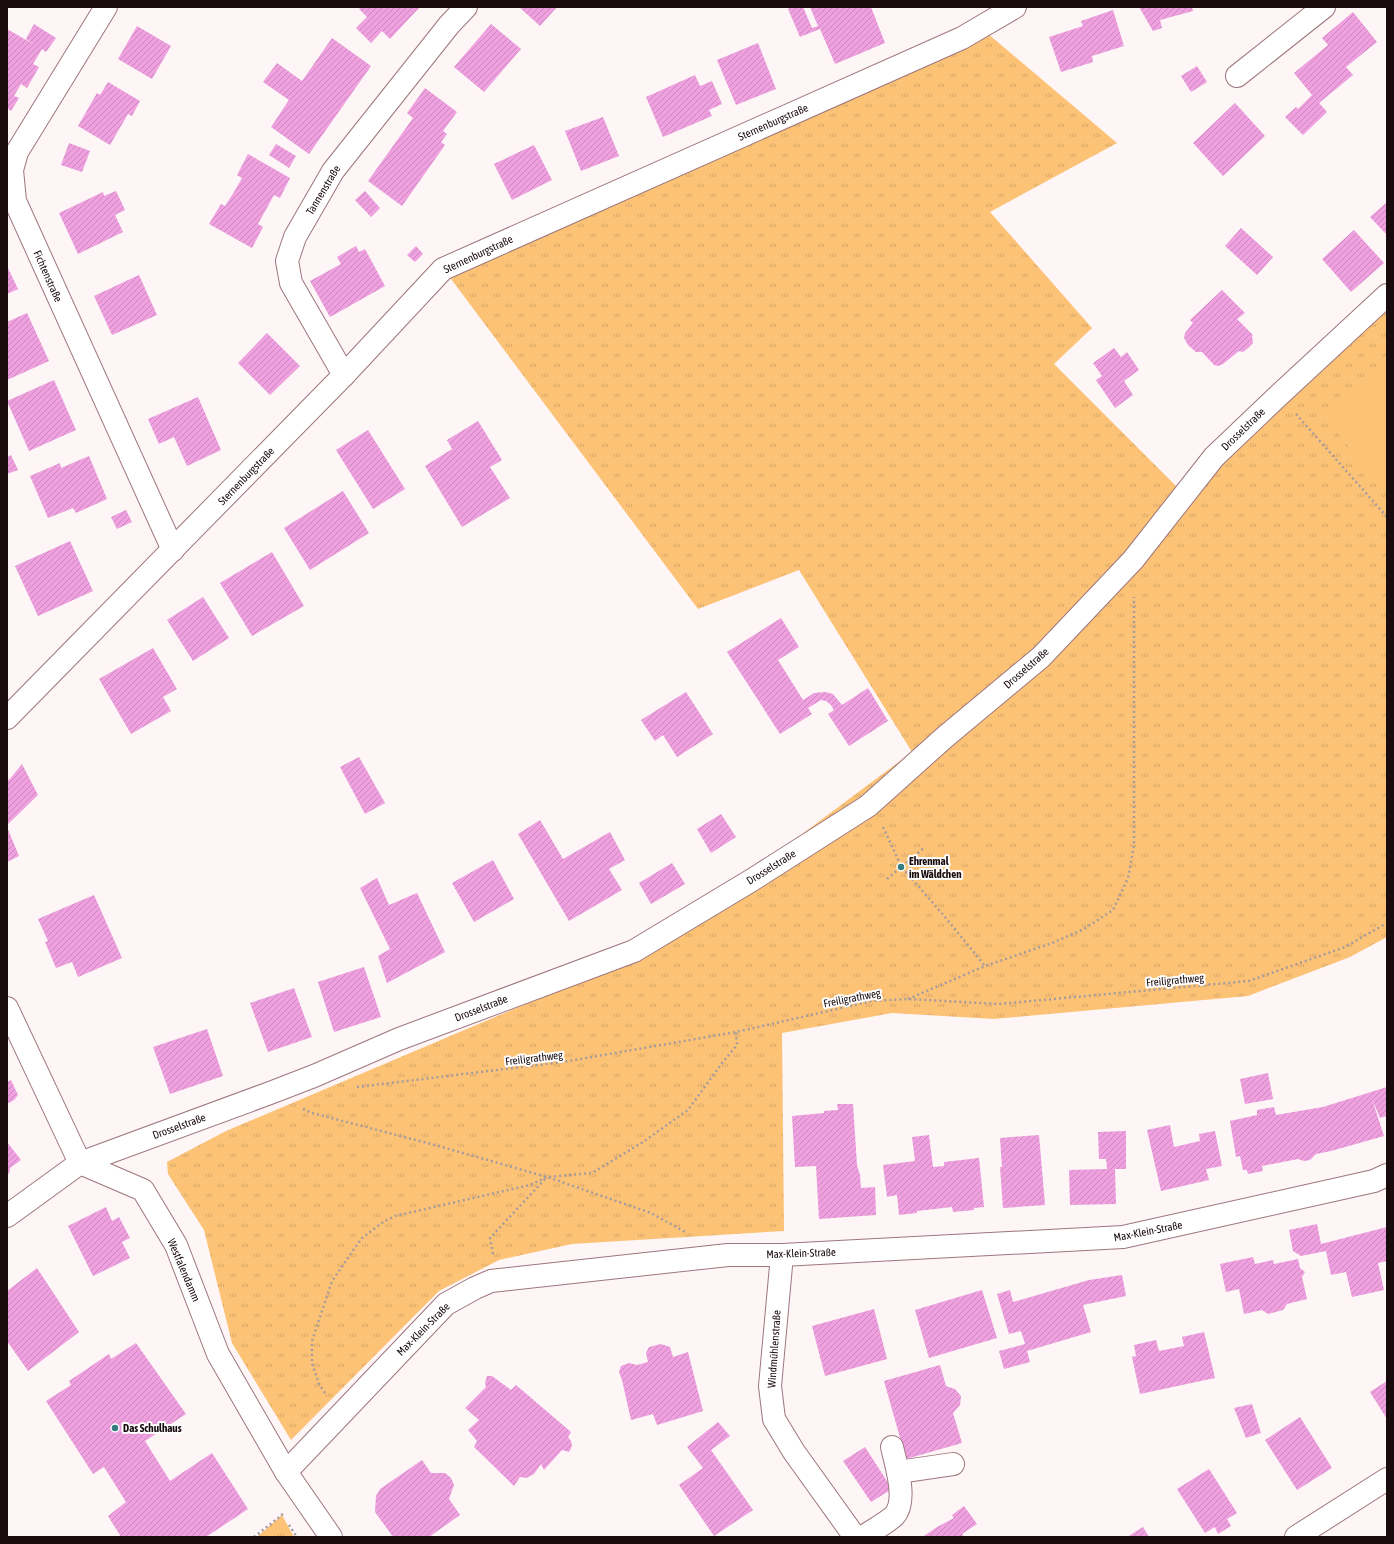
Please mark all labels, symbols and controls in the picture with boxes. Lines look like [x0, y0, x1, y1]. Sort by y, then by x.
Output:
street label: Sternenburgstraße [736, 101, 810, 143]
street label: Tannenstraße [304, 163, 342, 217]
street label: Sternenburgstraße [441, 233, 515, 275]
street label: Fichtenstraße [31, 248, 65, 304]
street label: Drosselstraße [1219, 405, 1267, 453]
street label: Sternenburgstraße [216, 445, 276, 507]
street label: Drosselstraße [1001, 645, 1051, 691]
street label: Drosselstraße [744, 847, 798, 887]
place label: Ehrenmal im Wäldchen [909, 855, 961, 880]
marker: Ehrenmal im Wäldchen [896, 862, 906, 872]
street label: Freiligrathweg [1146, 971, 1205, 989]
street label: Freiligrathweg [822, 987, 882, 1009]
street label: Drosselstraße [453, 992, 509, 1024]
street label: Freiligrathweg [504, 1048, 564, 1067]
street label: Drosselstraße [151, 1111, 207, 1141]
street label: Max-Klein-Straße [1113, 1218, 1183, 1244]
street label: Westfalendamm [165, 1237, 203, 1303]
street label: Max-Klein-Straße [766, 1246, 836, 1260]
street label: Max-Klein-Straße [394, 1300, 452, 1358]
street label: Windmühlenstraße [765, 1310, 783, 1388]
place label: Das Schulhaus [123, 1422, 182, 1434]
marker: Das Schulhaus [110, 1423, 120, 1433]

